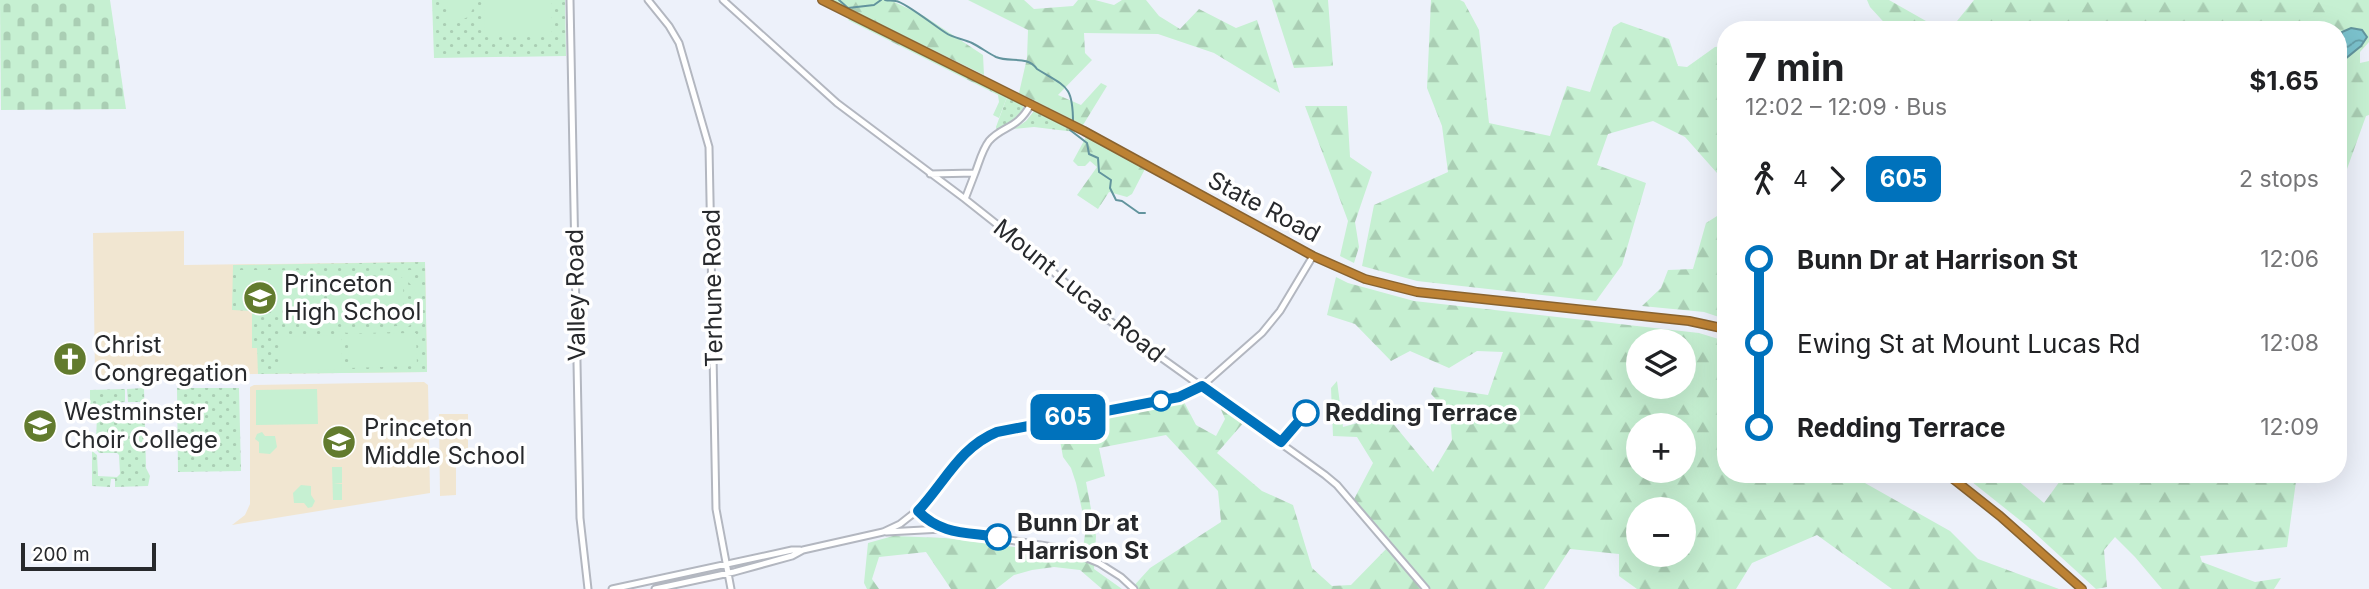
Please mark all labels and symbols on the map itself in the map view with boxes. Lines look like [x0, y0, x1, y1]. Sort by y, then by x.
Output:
street label: State Road [1203, 165, 1325, 248]
street label: Terhune Road [697, 209, 728, 367]
street label: Mount Lucas Road [988, 213, 1171, 368]
street label: Valley Road [560, 229, 591, 361]
place label: Princeton High School [284, 269, 421, 326]
school or university icon: Princeton High School [241, 279, 279, 317]
place label: Christ Congregation [94, 330, 248, 387]
church icon: Christ Congregation [51, 340, 89, 378]
unlabelled marker [1151, 391, 1171, 411]
line badge: 605 [1028, 394, 1108, 440]
place label: Westminster Choir College [64, 397, 218, 454]
place label: Redding Terrace [1325, 398, 1518, 427]
marker: Redding Terrace [1293, 400, 1319, 426]
school or university icon: Westminster Choir College [21, 407, 59, 445]
place label: Princeton Middle School [364, 413, 525, 470]
school or university icon: Princeton Middle School [320, 423, 358, 461]
place label: Bunn Dr at Harrison St [1017, 508, 1149, 565]
marker: Bunn Dr at Harrison St [985, 524, 1011, 550]
scale bar [21, 540, 156, 572]

